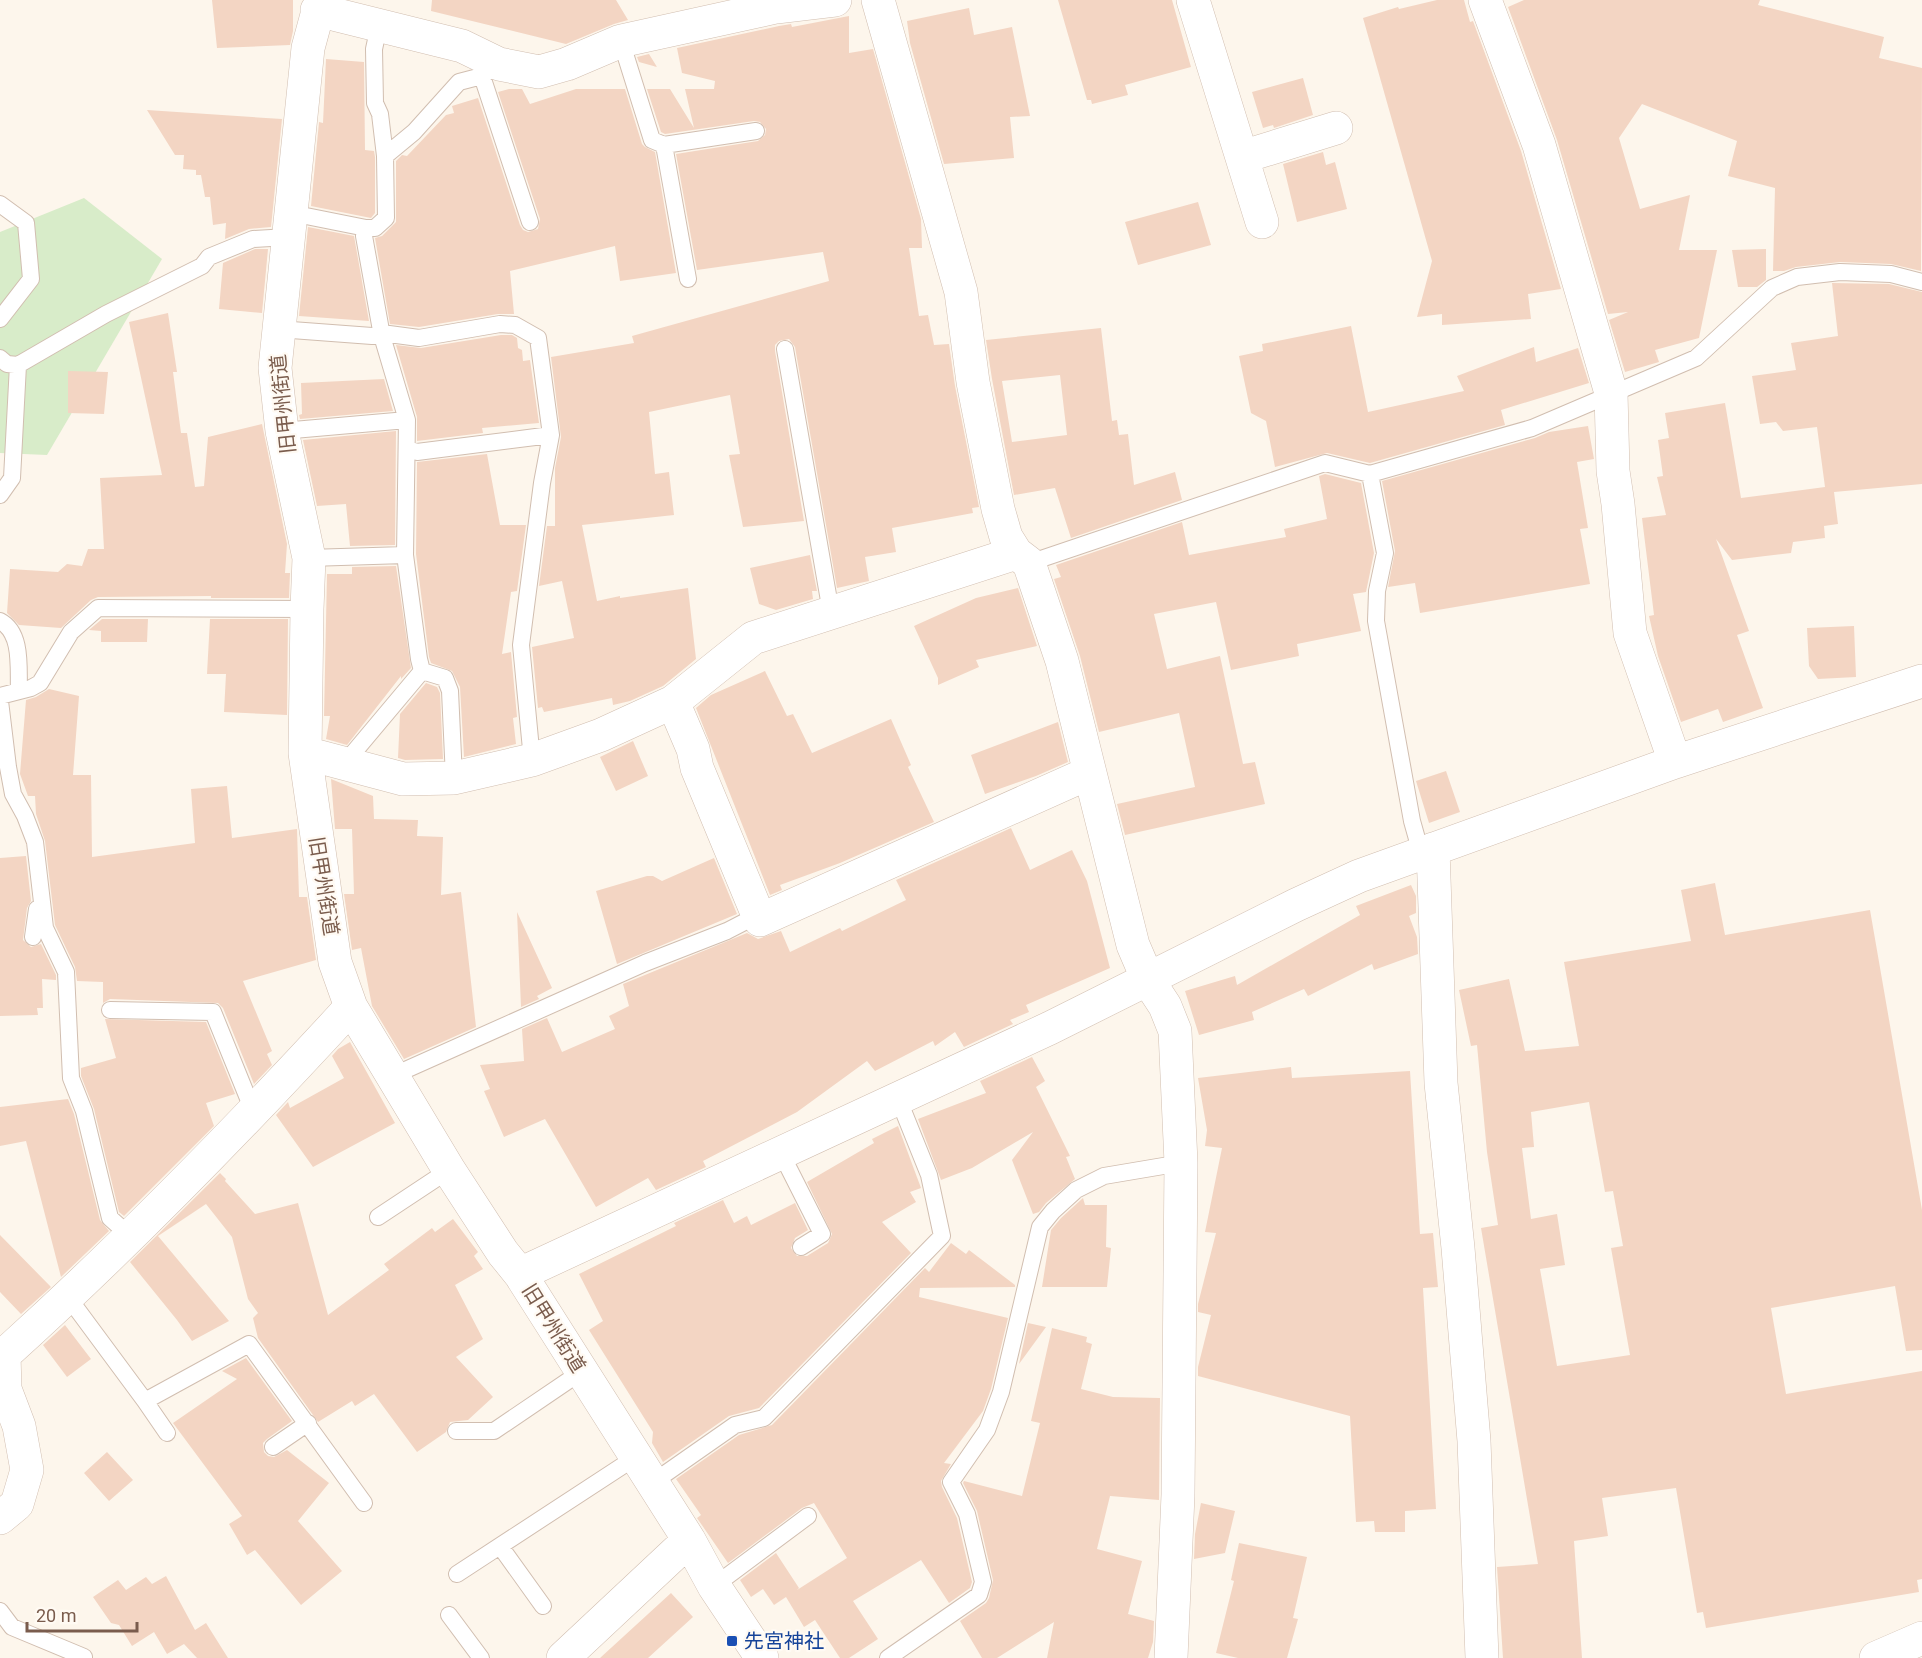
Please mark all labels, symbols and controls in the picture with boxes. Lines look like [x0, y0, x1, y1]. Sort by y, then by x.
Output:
street label: 旧甲州街道 [266, 353, 300, 455]
street label: 旧甲州街道 [304, 835, 344, 937]
street label: 旧甲州街道 [517, 1279, 591, 1377]
scale bar [27, 1595, 136, 1633]
text: 20 m [36, 1605, 76, 1626]
place label: 先宮神社 [744, 1629, 824, 1653]
marker: 先宮神社 [725, 1634, 739, 1648]

